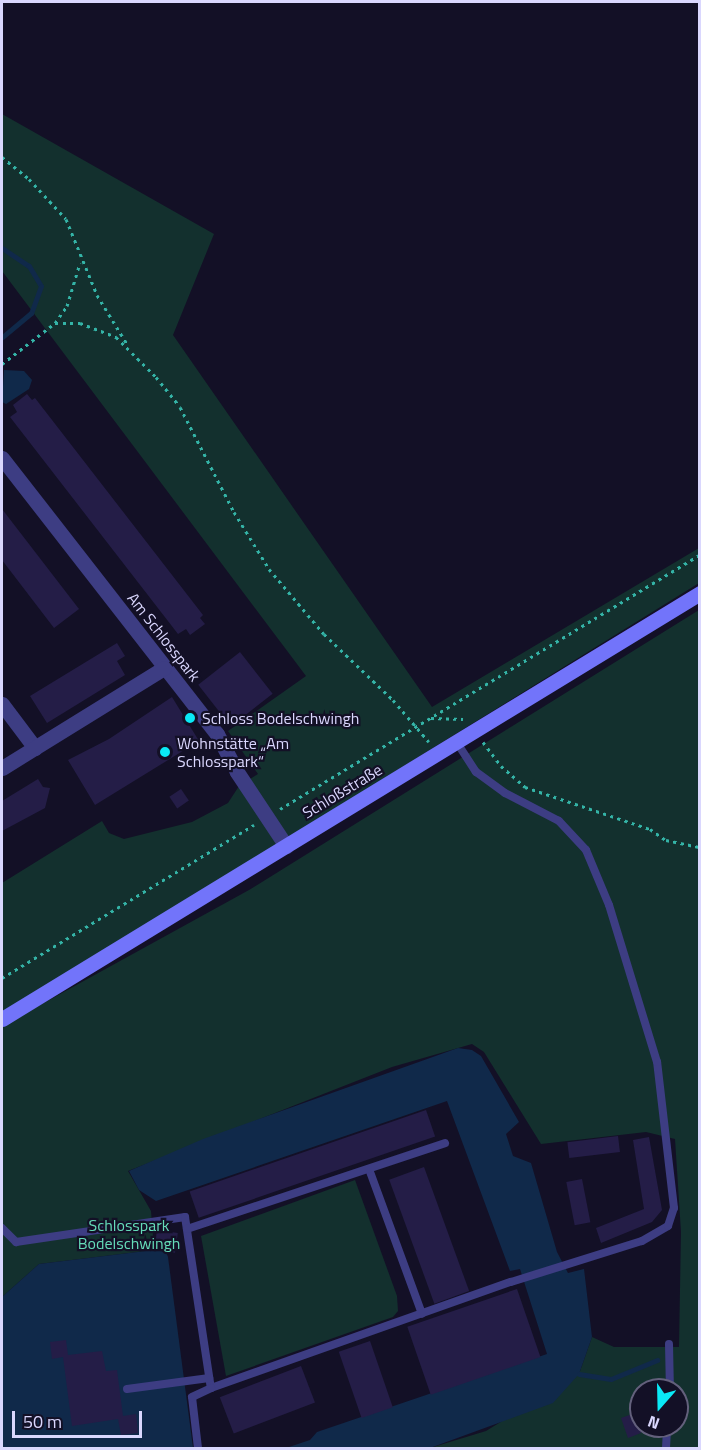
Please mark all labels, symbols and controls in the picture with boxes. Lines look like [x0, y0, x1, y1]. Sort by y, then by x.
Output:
street label: Am Schlosspark [123, 589, 205, 685]
place label: Schloss Bodelschwingh [202, 708, 359, 728]
marker: Schloss Bodelschwingh [183, 711, 197, 725]
place label: Wohnstätte „Am Schlosspark“ [177, 733, 289, 771]
marker: Wohnstätte „Am Schlosspark“ [158, 745, 172, 759]
street label: Schloßstraße [299, 760, 385, 822]
park label: Schlosspark Bodelschwingh [78, 1215, 180, 1253]
north arrow [629, 1378, 689, 1438]
scale bar [15, 1399, 146, 1437]
text: 50 m [23, 1408, 62, 1435]
text: N [644, 1410, 663, 1436]

